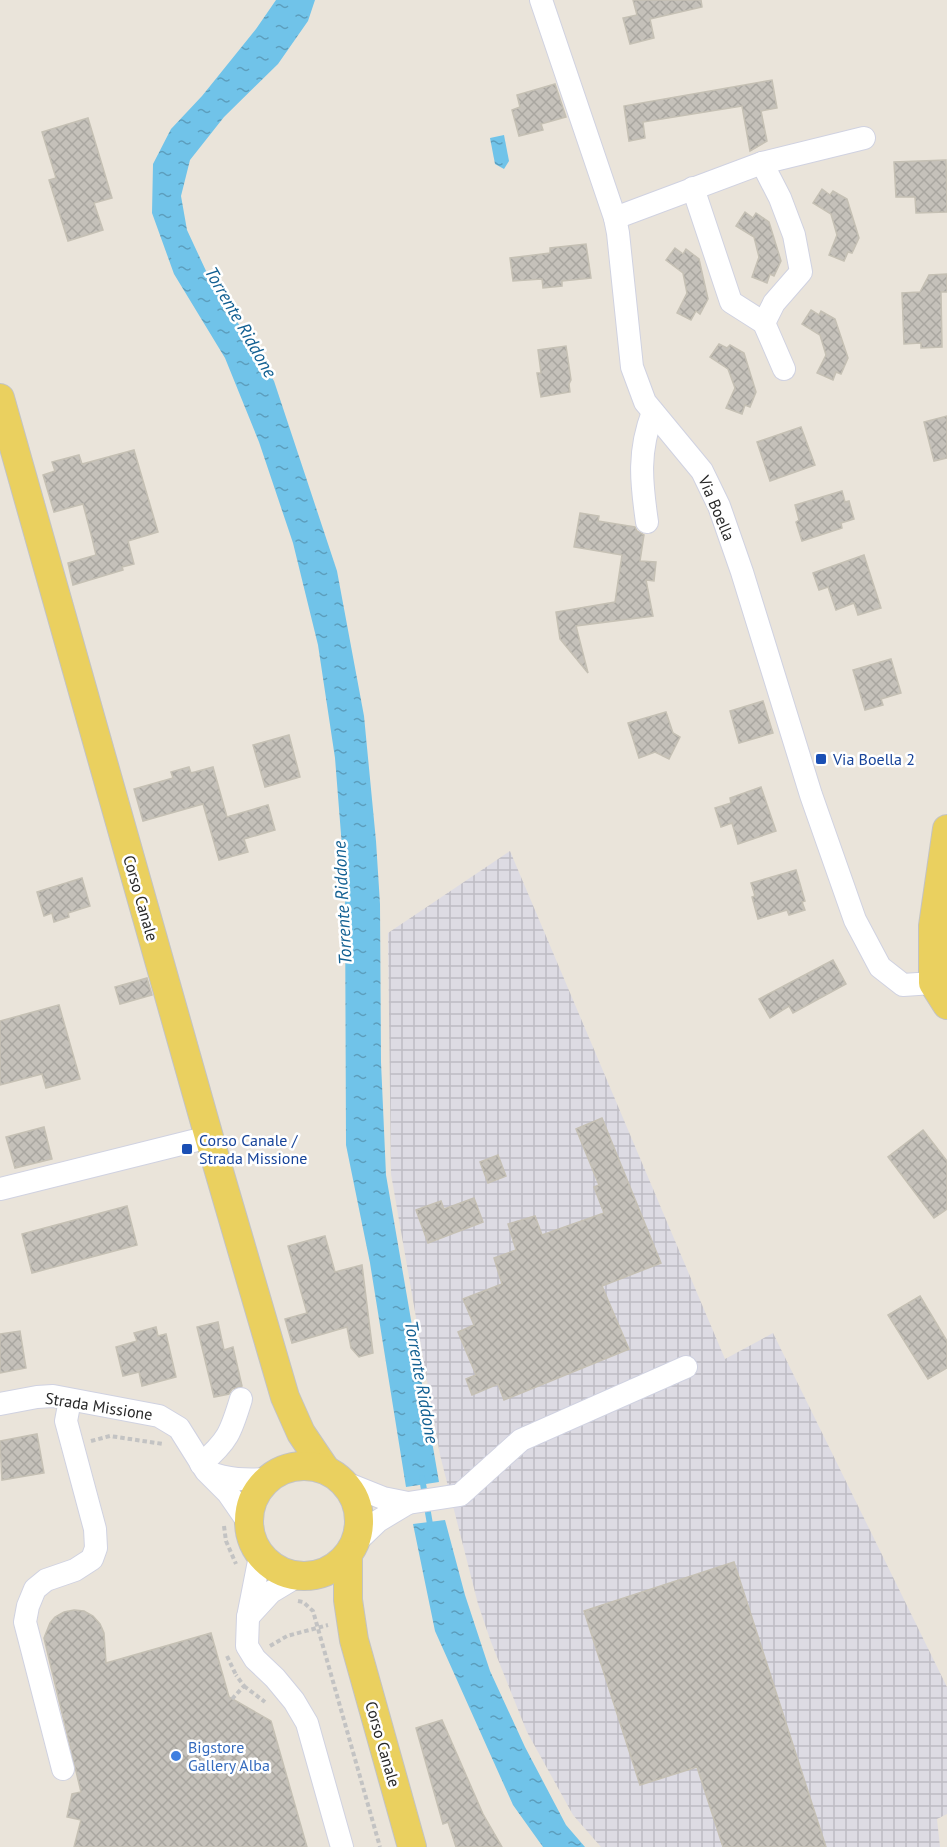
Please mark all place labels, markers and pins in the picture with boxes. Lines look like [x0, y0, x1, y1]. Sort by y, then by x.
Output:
place label: Via Boella 2 [832, 749, 915, 769]
marker: Via Boella 2 [814, 752, 828, 766]
place label: Corso Canale / Strada Missione [199, 1130, 307, 1168]
marker: Corso Canale / Strada Missione [180, 1142, 194, 1156]
place label: Bigstore Gallery Alba [188, 1737, 270, 1775]
marker: Bigstore Gallery Alba [169, 1749, 183, 1763]

